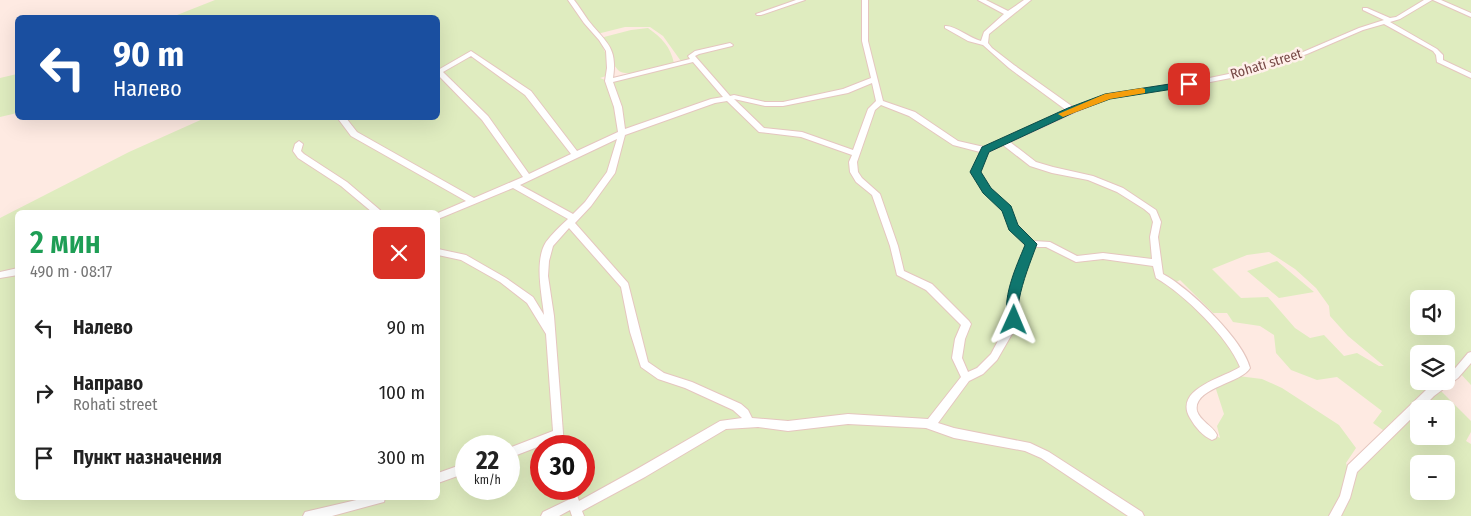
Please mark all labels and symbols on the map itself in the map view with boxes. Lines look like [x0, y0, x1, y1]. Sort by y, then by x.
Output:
street label: Rohati street [1228, 45, 1304, 83]
pin [1168, 63, 1210, 105]
position arrow [987, 293, 1039, 345]
speed limit sign: 30 [530, 435, 595, 500]

